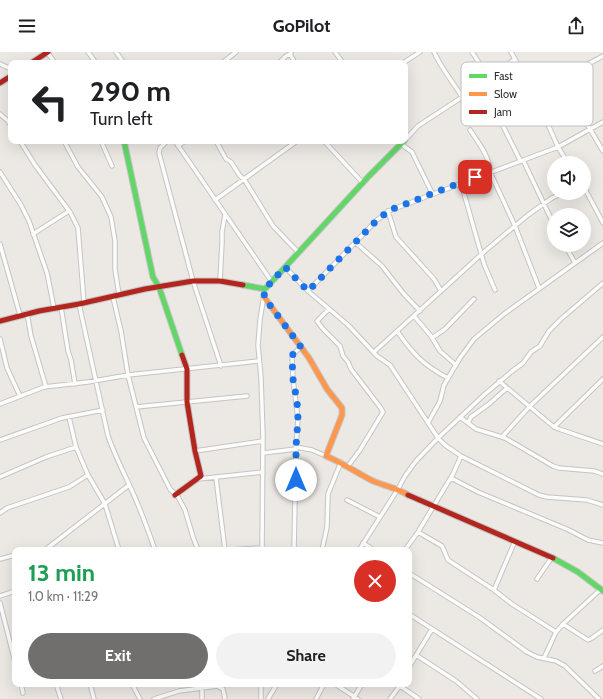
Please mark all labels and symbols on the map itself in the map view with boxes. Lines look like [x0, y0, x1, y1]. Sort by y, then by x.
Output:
legend [461, 62, 593, 126]
text: Fast [494, 69, 513, 83]
text: Slow [494, 87, 517, 101]
text: Jam [493, 105, 512, 119]
pin [458, 160, 492, 194]
position arrow [275, 459, 317, 501]

